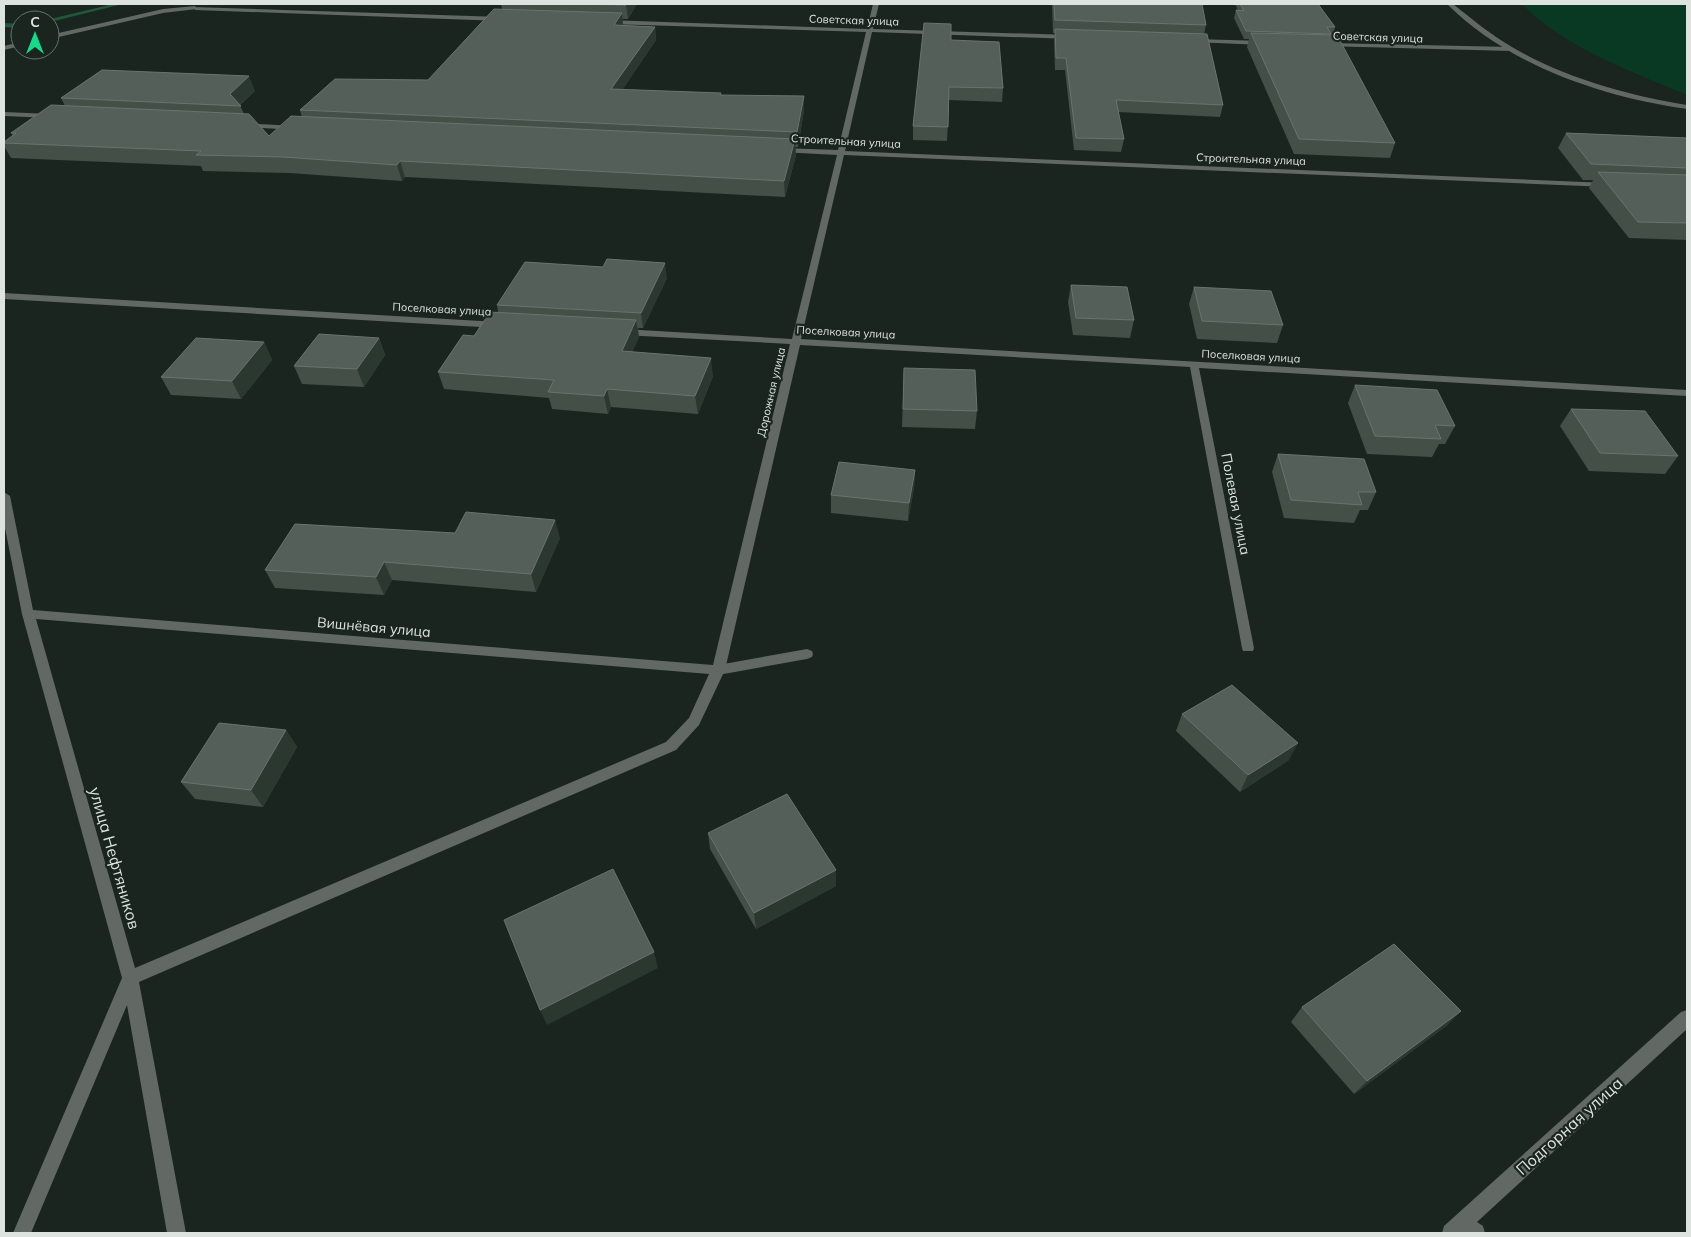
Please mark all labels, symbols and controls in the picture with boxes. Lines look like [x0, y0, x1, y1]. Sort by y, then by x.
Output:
north arrow [10, 10, 60, 60]
street label: Советская улица [809, 11, 899, 29]
text: С [30, 13, 40, 31]
street label: Советская улица [1333, 28, 1423, 46]
street label: Строительная улица [791, 131, 901, 151]
street label: Строительная улица [1196, 150, 1306, 168]
street label: Поселковая улица [392, 299, 492, 319]
street label: Поселковая улица [796, 322, 896, 342]
street label: Дорожная улица [754, 346, 788, 438]
street label: Поселковая улица [1201, 346, 1301, 366]
street label: Полевая улица [1217, 452, 1255, 556]
street label: Вишнёвая улица [316, 613, 432, 641]
street label: улица Нефтяников [85, 785, 145, 931]
street label: Подгорная улица [1512, 1073, 1626, 1179]

